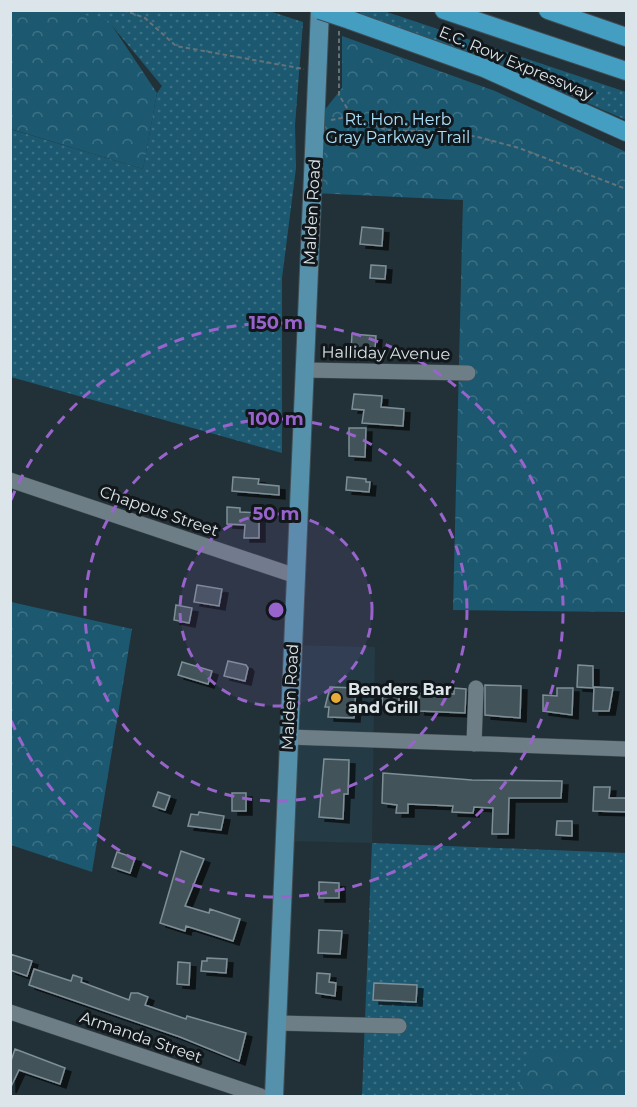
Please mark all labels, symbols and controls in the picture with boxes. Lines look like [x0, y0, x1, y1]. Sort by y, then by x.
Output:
street label: E.C. Row Expressway [436, 22, 596, 104]
park label: Rt. Hon. Herb Gray Parkway Trail [326, 110, 470, 147]
street label: Malden Road [300, 158, 324, 266]
text: 150 m [249, 312, 303, 334]
street label: Halliday Avenue [322, 342, 450, 364]
text: 100 m [248, 408, 304, 430]
street label: Chappus Street [97, 482, 221, 540]
text: 50 m [253, 503, 299, 525]
centre of rings [266, 600, 286, 620]
street label: Malden Road [278, 643, 302, 751]
place label: Benders Bar and Grill [348, 680, 452, 717]
marker: Benders Bar and Grill [329, 691, 343, 705]
street label: Armanda Street [77, 1007, 205, 1067]

